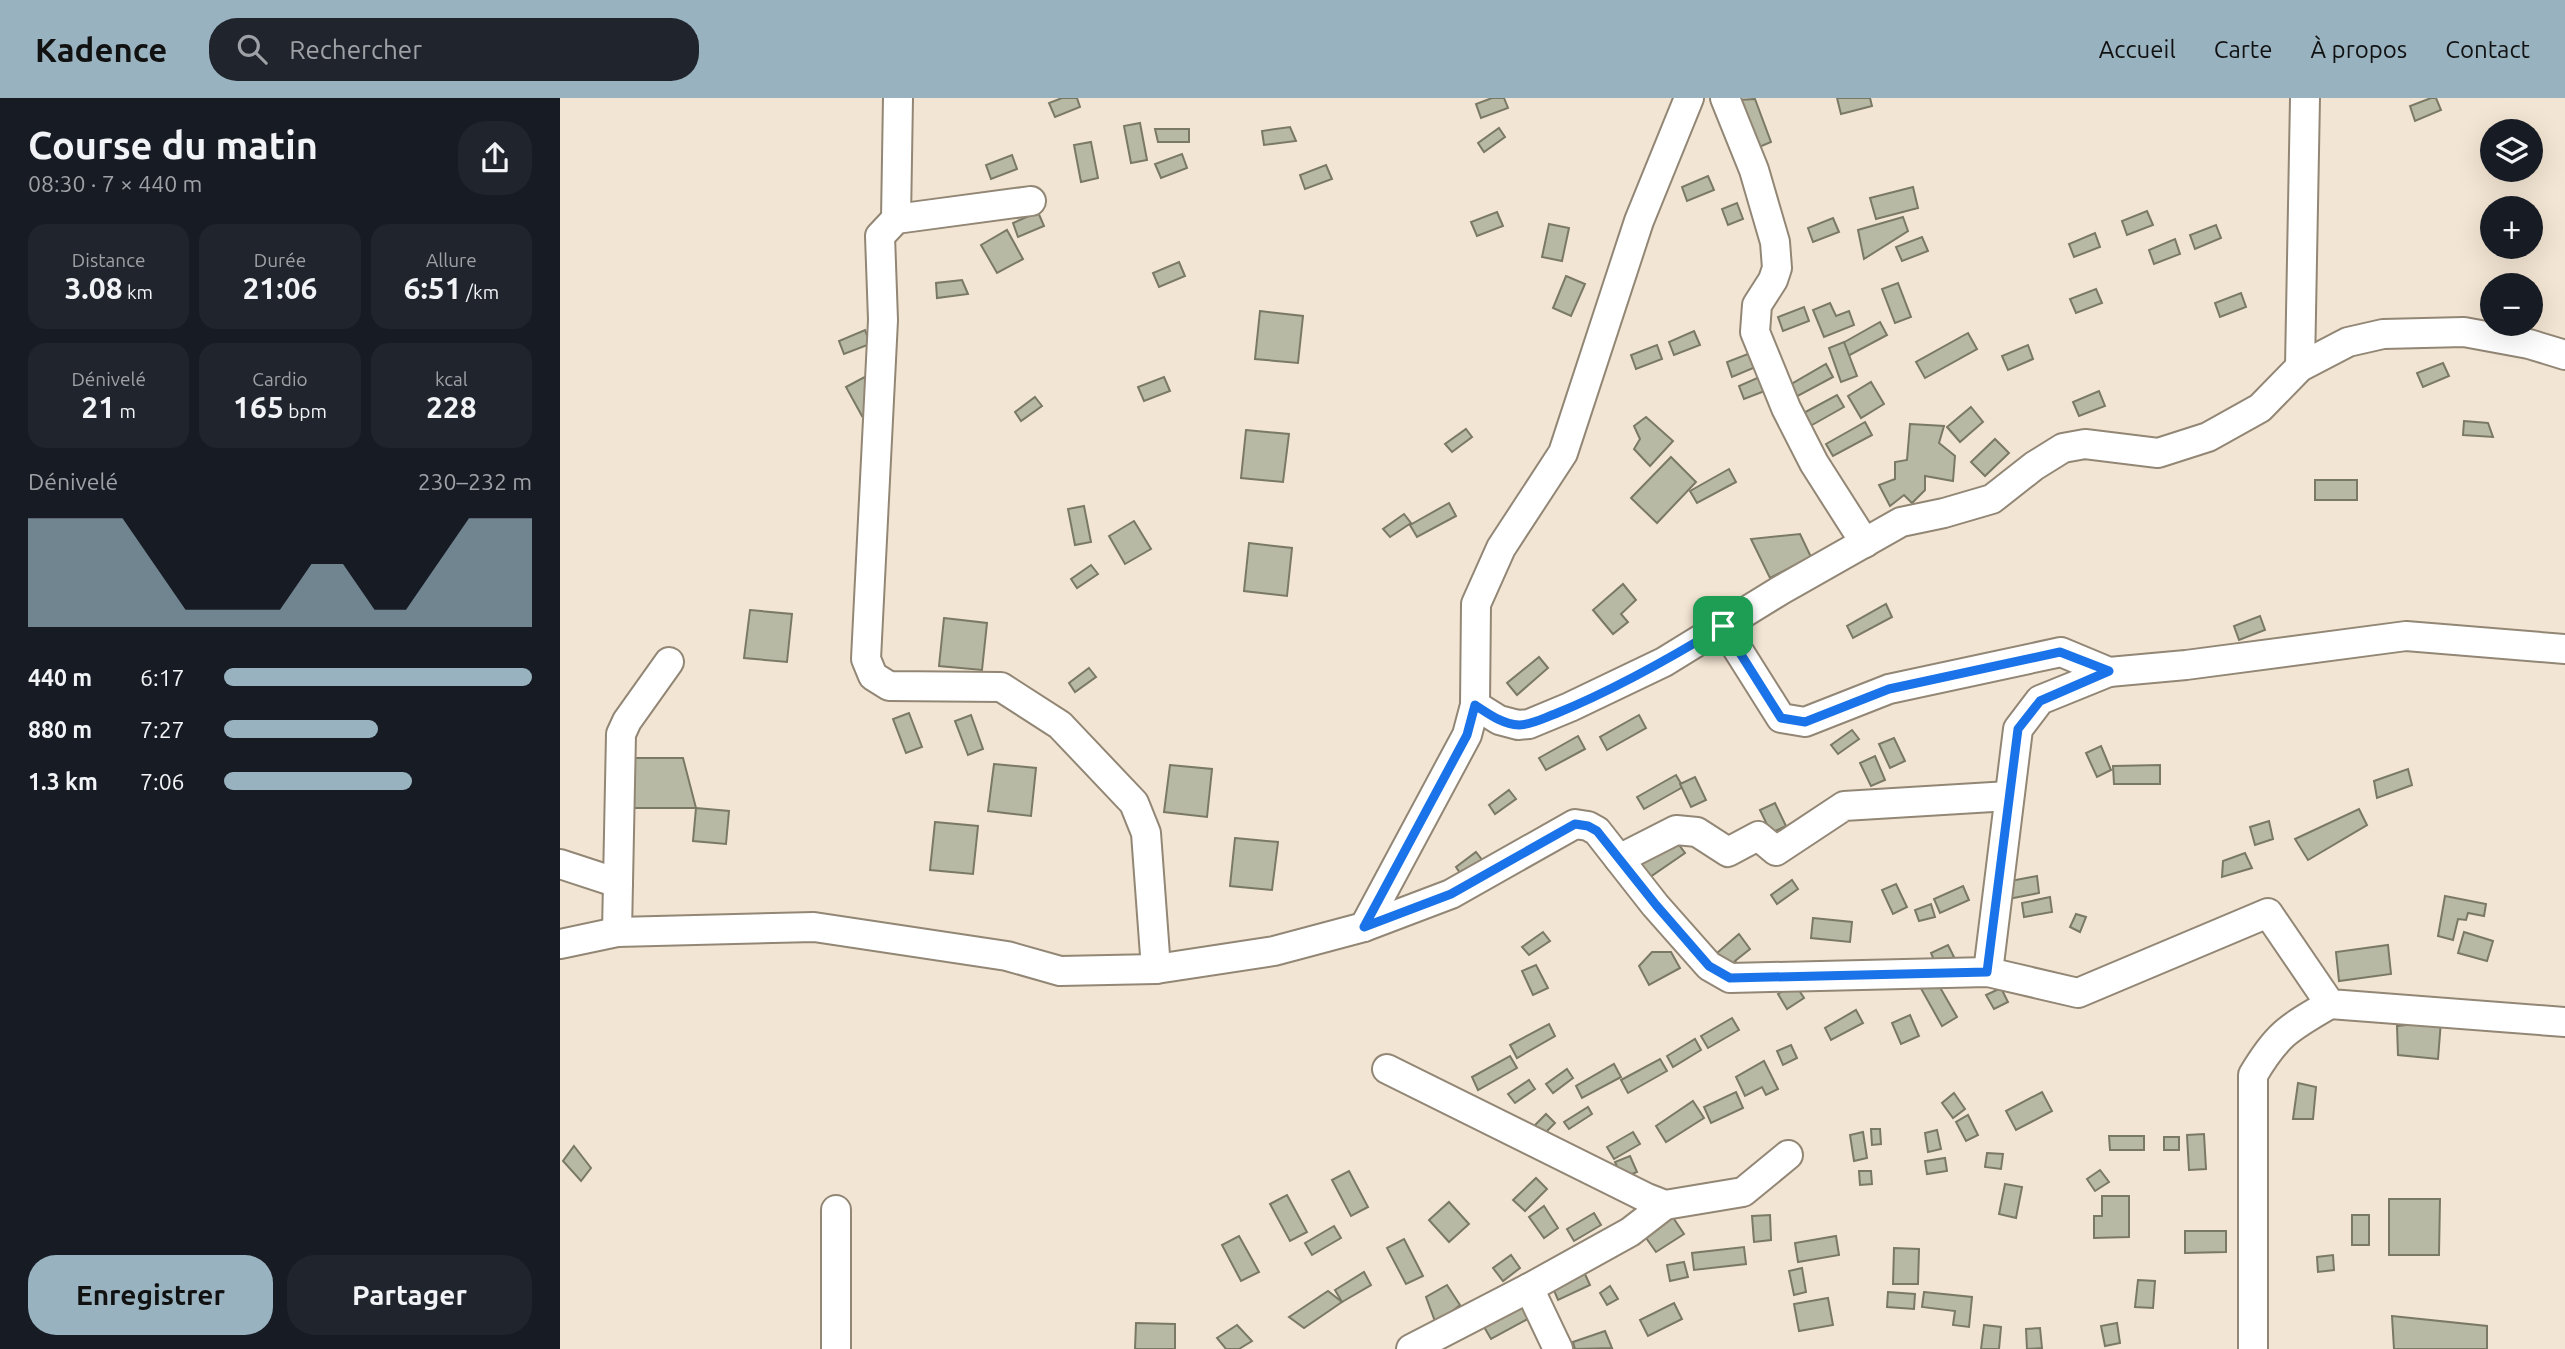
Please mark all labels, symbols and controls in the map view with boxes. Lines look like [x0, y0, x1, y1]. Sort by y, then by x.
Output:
search box [209, 18, 699, 81]
icon: search [233, 30, 271, 68]
text: Kadence [35, 31, 167, 68]
text: Rechercher [289, 35, 422, 64]
text: Accueil [2099, 36, 2176, 63]
text: Carte [2214, 36, 2273, 63]
text: À propos [2311, 36, 2407, 63]
text: Contact [2445, 36, 2530, 63]
map controls [2480, 119, 2543, 336]
button: layers [2480, 119, 2543, 182]
button: share [458, 121, 532, 195]
text: Course du matin [28, 124, 318, 166]
text: 08:30 · 7 × 440 m [28, 171, 202, 196]
button: + [2480, 196, 2543, 259]
text: Distance [72, 249, 145, 271]
text: Durée [254, 249, 306, 271]
text: Allure [426, 249, 477, 271]
text: 3.08 [64, 271, 123, 305]
text: 21:06 [242, 271, 318, 305]
text: 6:51 [404, 271, 462, 305]
button: − [2480, 273, 2543, 336]
text: km [123, 281, 153, 303]
text: /km [462, 281, 499, 303]
text: Dénivelé [71, 368, 146, 390]
text: Cardio [252, 368, 308, 390]
text: kcal [435, 368, 468, 390]
text: 21 [81, 390, 115, 424]
text: 165 [233, 390, 284, 424]
text: 228 [426, 390, 477, 424]
text: m [115, 400, 136, 422]
text: bpm [284, 400, 327, 422]
text: Dénivelé [28, 469, 118, 494]
text: 230–232 m [418, 469, 532, 494]
pin [1693, 596, 1753, 656]
icon: arrive [1704, 607, 1742, 645]
text: 440 m [28, 665, 92, 690]
text: 6:17 [140, 665, 185, 690]
text: 880 m [28, 717, 92, 742]
text: 7:27 [140, 717, 185, 742]
text: 1.3 km [28, 769, 98, 794]
text: 7:06 [140, 769, 185, 794]
button: Enregistrer [28, 1255, 273, 1335]
button: Partager [287, 1255, 532, 1335]

